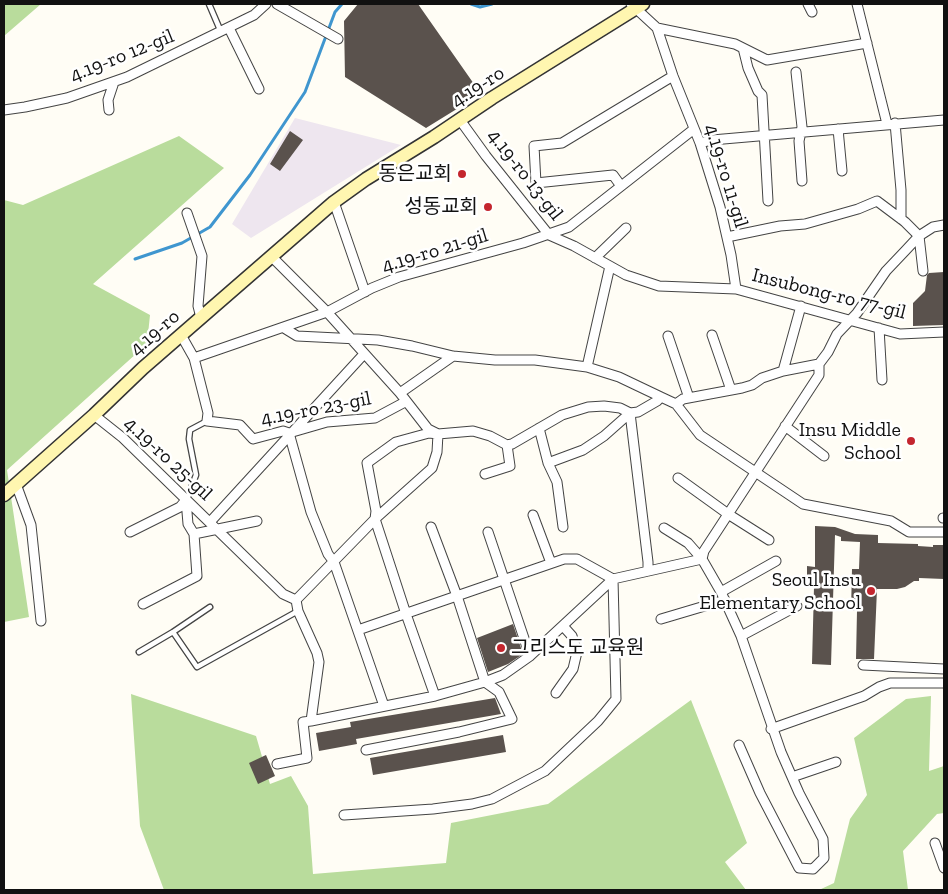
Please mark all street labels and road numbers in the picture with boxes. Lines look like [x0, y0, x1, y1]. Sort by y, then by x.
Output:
street label: 4.19-ro 12-gil [67, 24, 177, 88]
street label: 4.19-ro [447, 61, 509, 113]
street label: 4.19-ro 11-gil [699, 121, 753, 231]
street label: 4.19-ro 13-gil [482, 125, 568, 225]
street label: 4.19-ro 21-gil [379, 223, 491, 279]
street label: Insubong-ro 77-gil [749, 263, 909, 325]
street label: 4.19-ro [125, 305, 185, 361]
street label: 4.19-ro 23-gil [259, 387, 373, 431]
street label: 4.19-ro 25-gil [119, 412, 217, 506]

